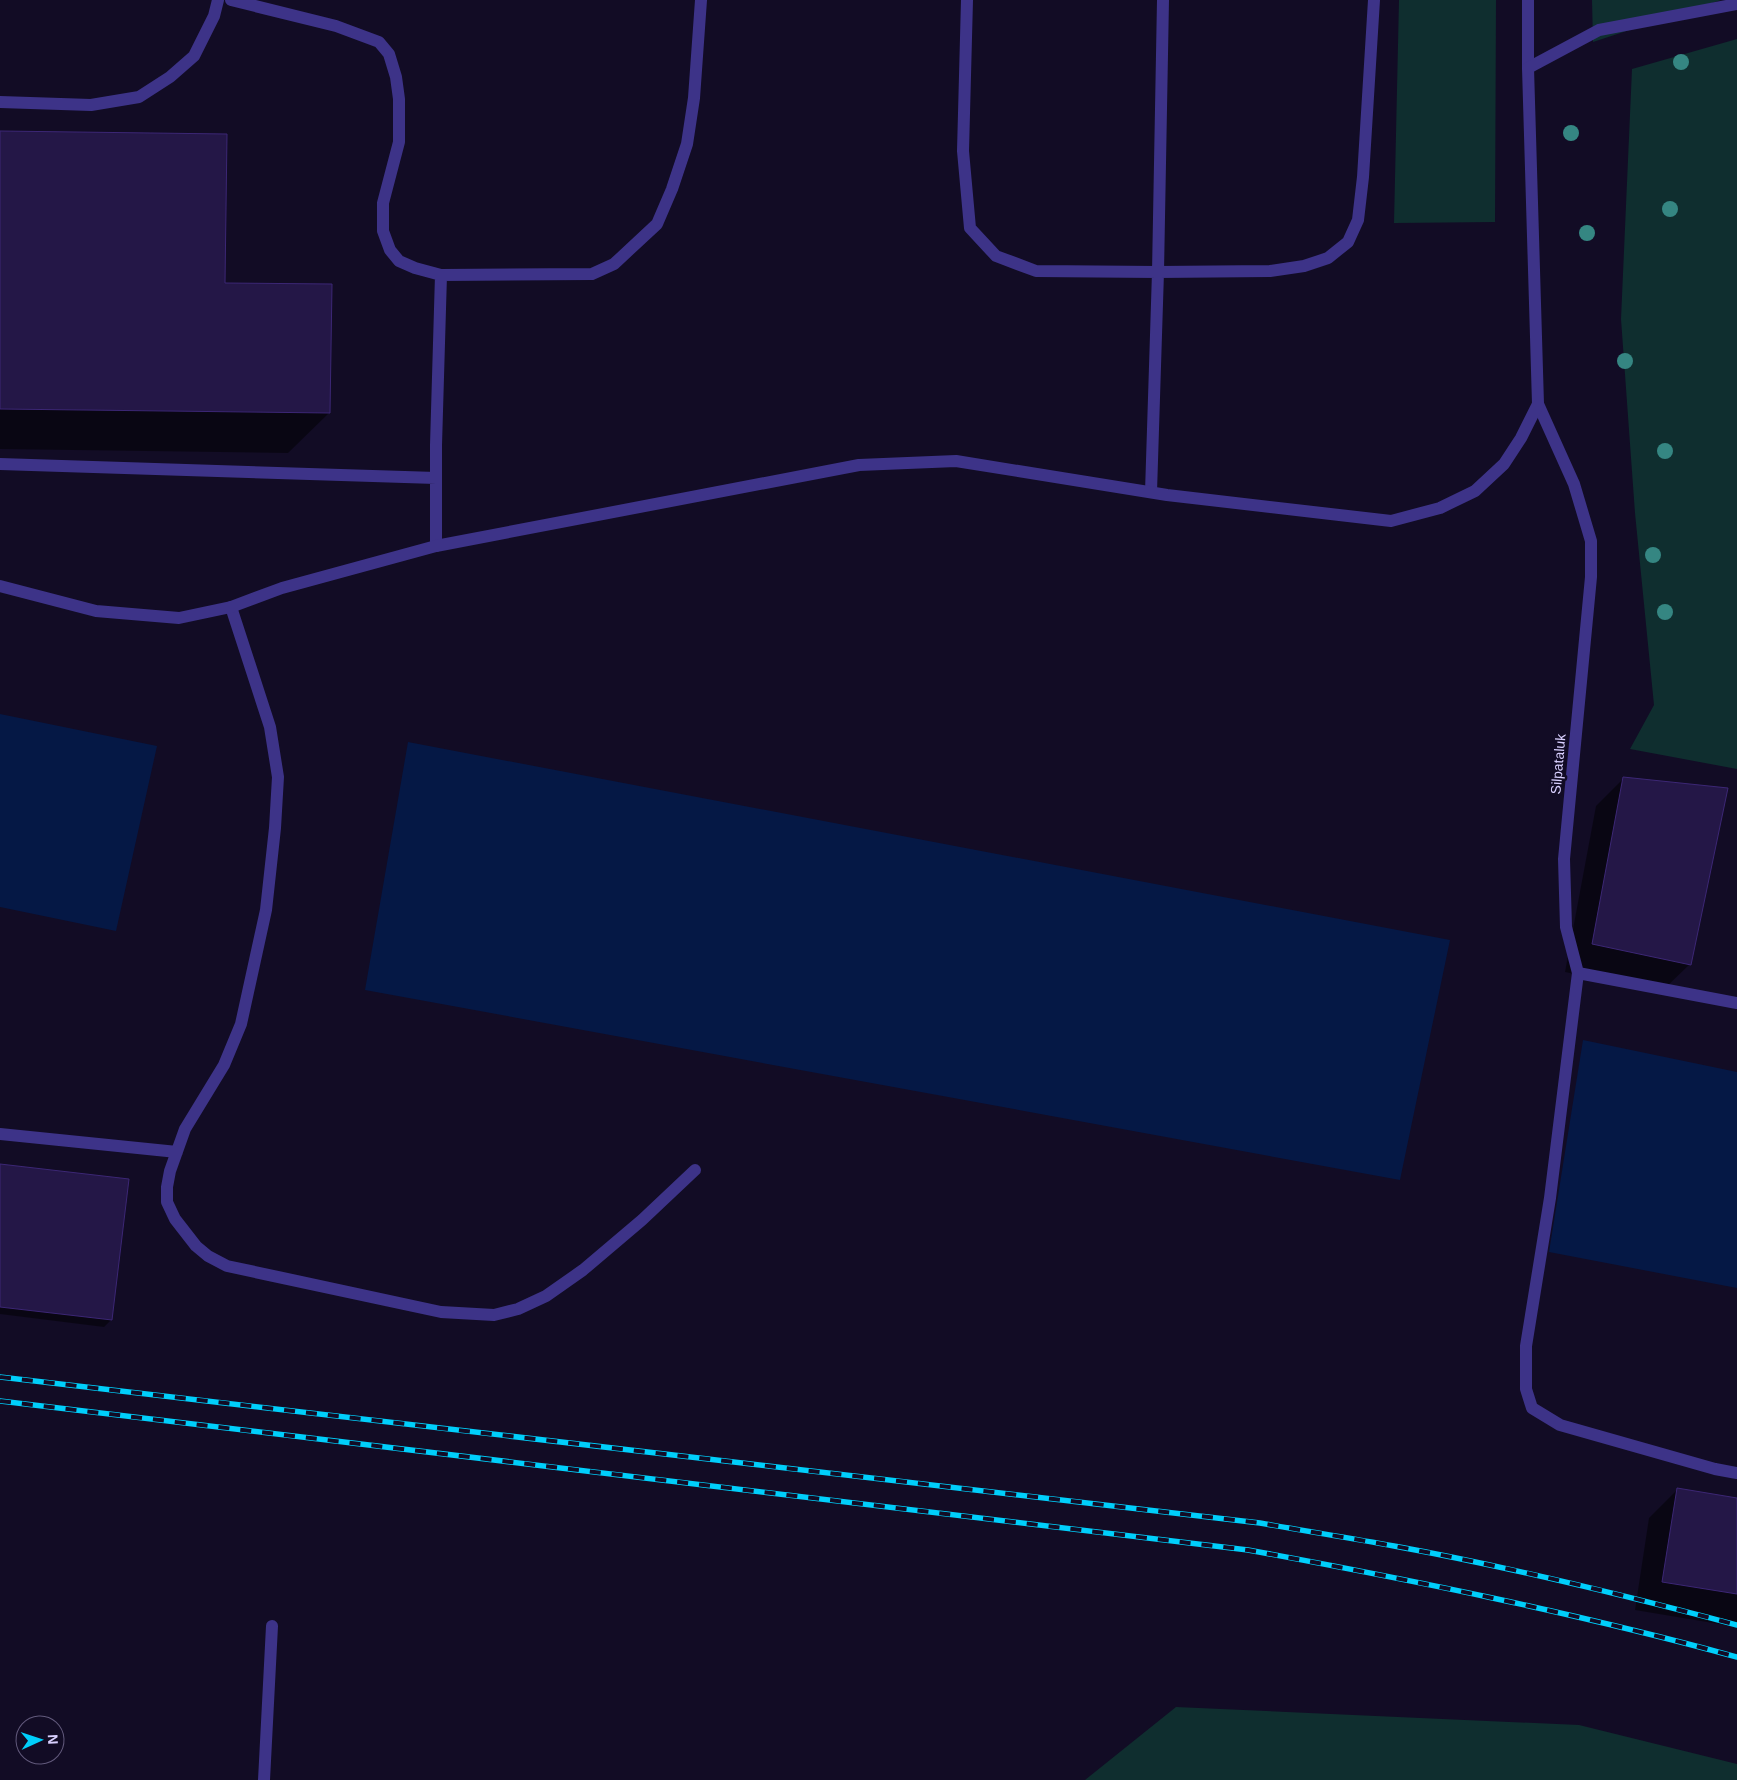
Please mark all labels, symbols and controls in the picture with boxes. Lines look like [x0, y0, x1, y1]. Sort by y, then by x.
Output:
street label: Silpataluk [1547, 732, 1569, 795]
north arrow [15, 1715, 65, 1765]
text: N [45, 1734, 61, 1745]

